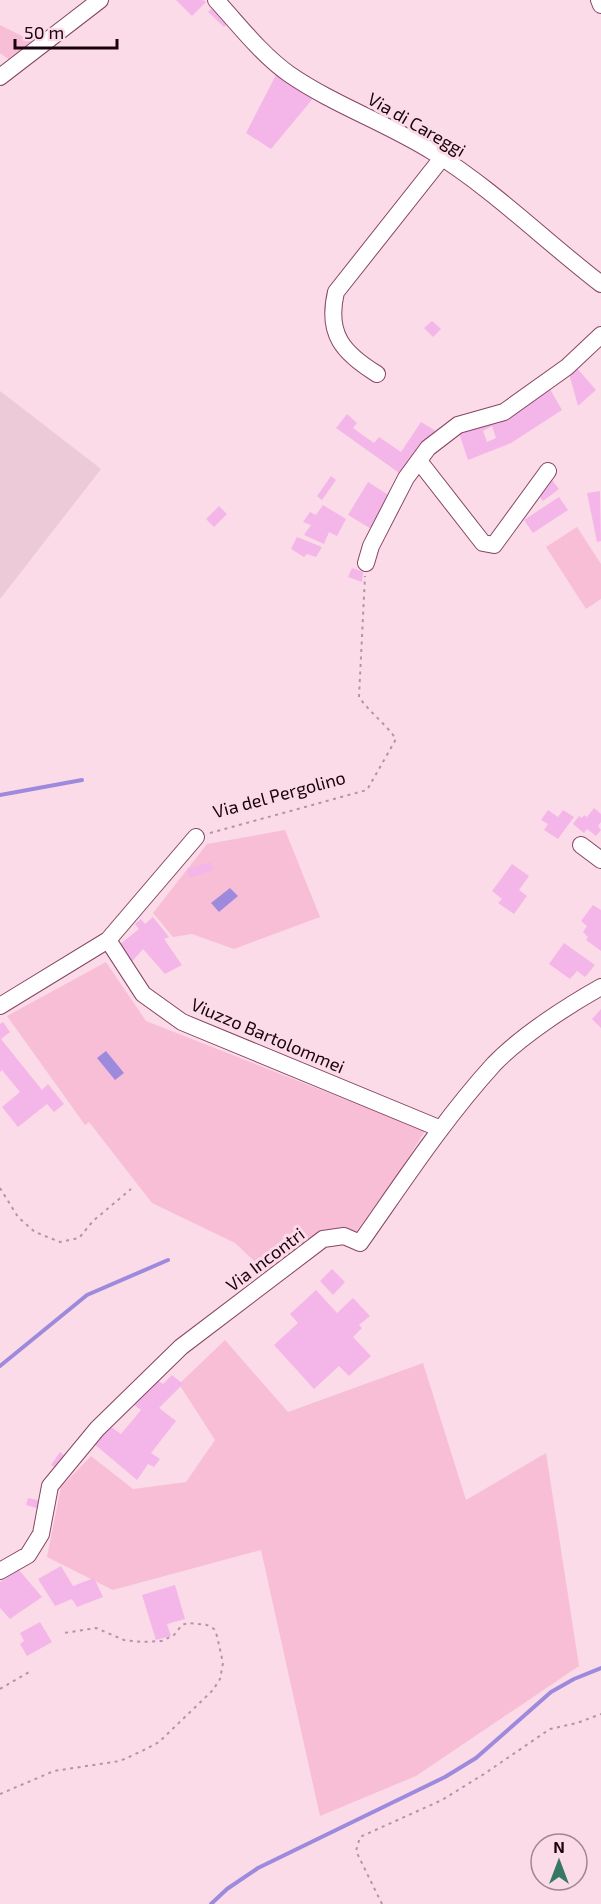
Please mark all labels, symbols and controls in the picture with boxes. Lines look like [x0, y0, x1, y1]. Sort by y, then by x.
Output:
scale bar [15, 12, 117, 50]
text: 50 m [24, 21, 64, 43]
street label: Via di Careggi [364, 87, 470, 161]
street label: Via del Pergolino [210, 766, 348, 822]
street label: Viuzzo Bartolommei [188, 993, 348, 1077]
street label: Via Incontri [221, 1222, 309, 1296]
north arrow [529, 1832, 589, 1892]
text: N [553, 1837, 565, 1856]

